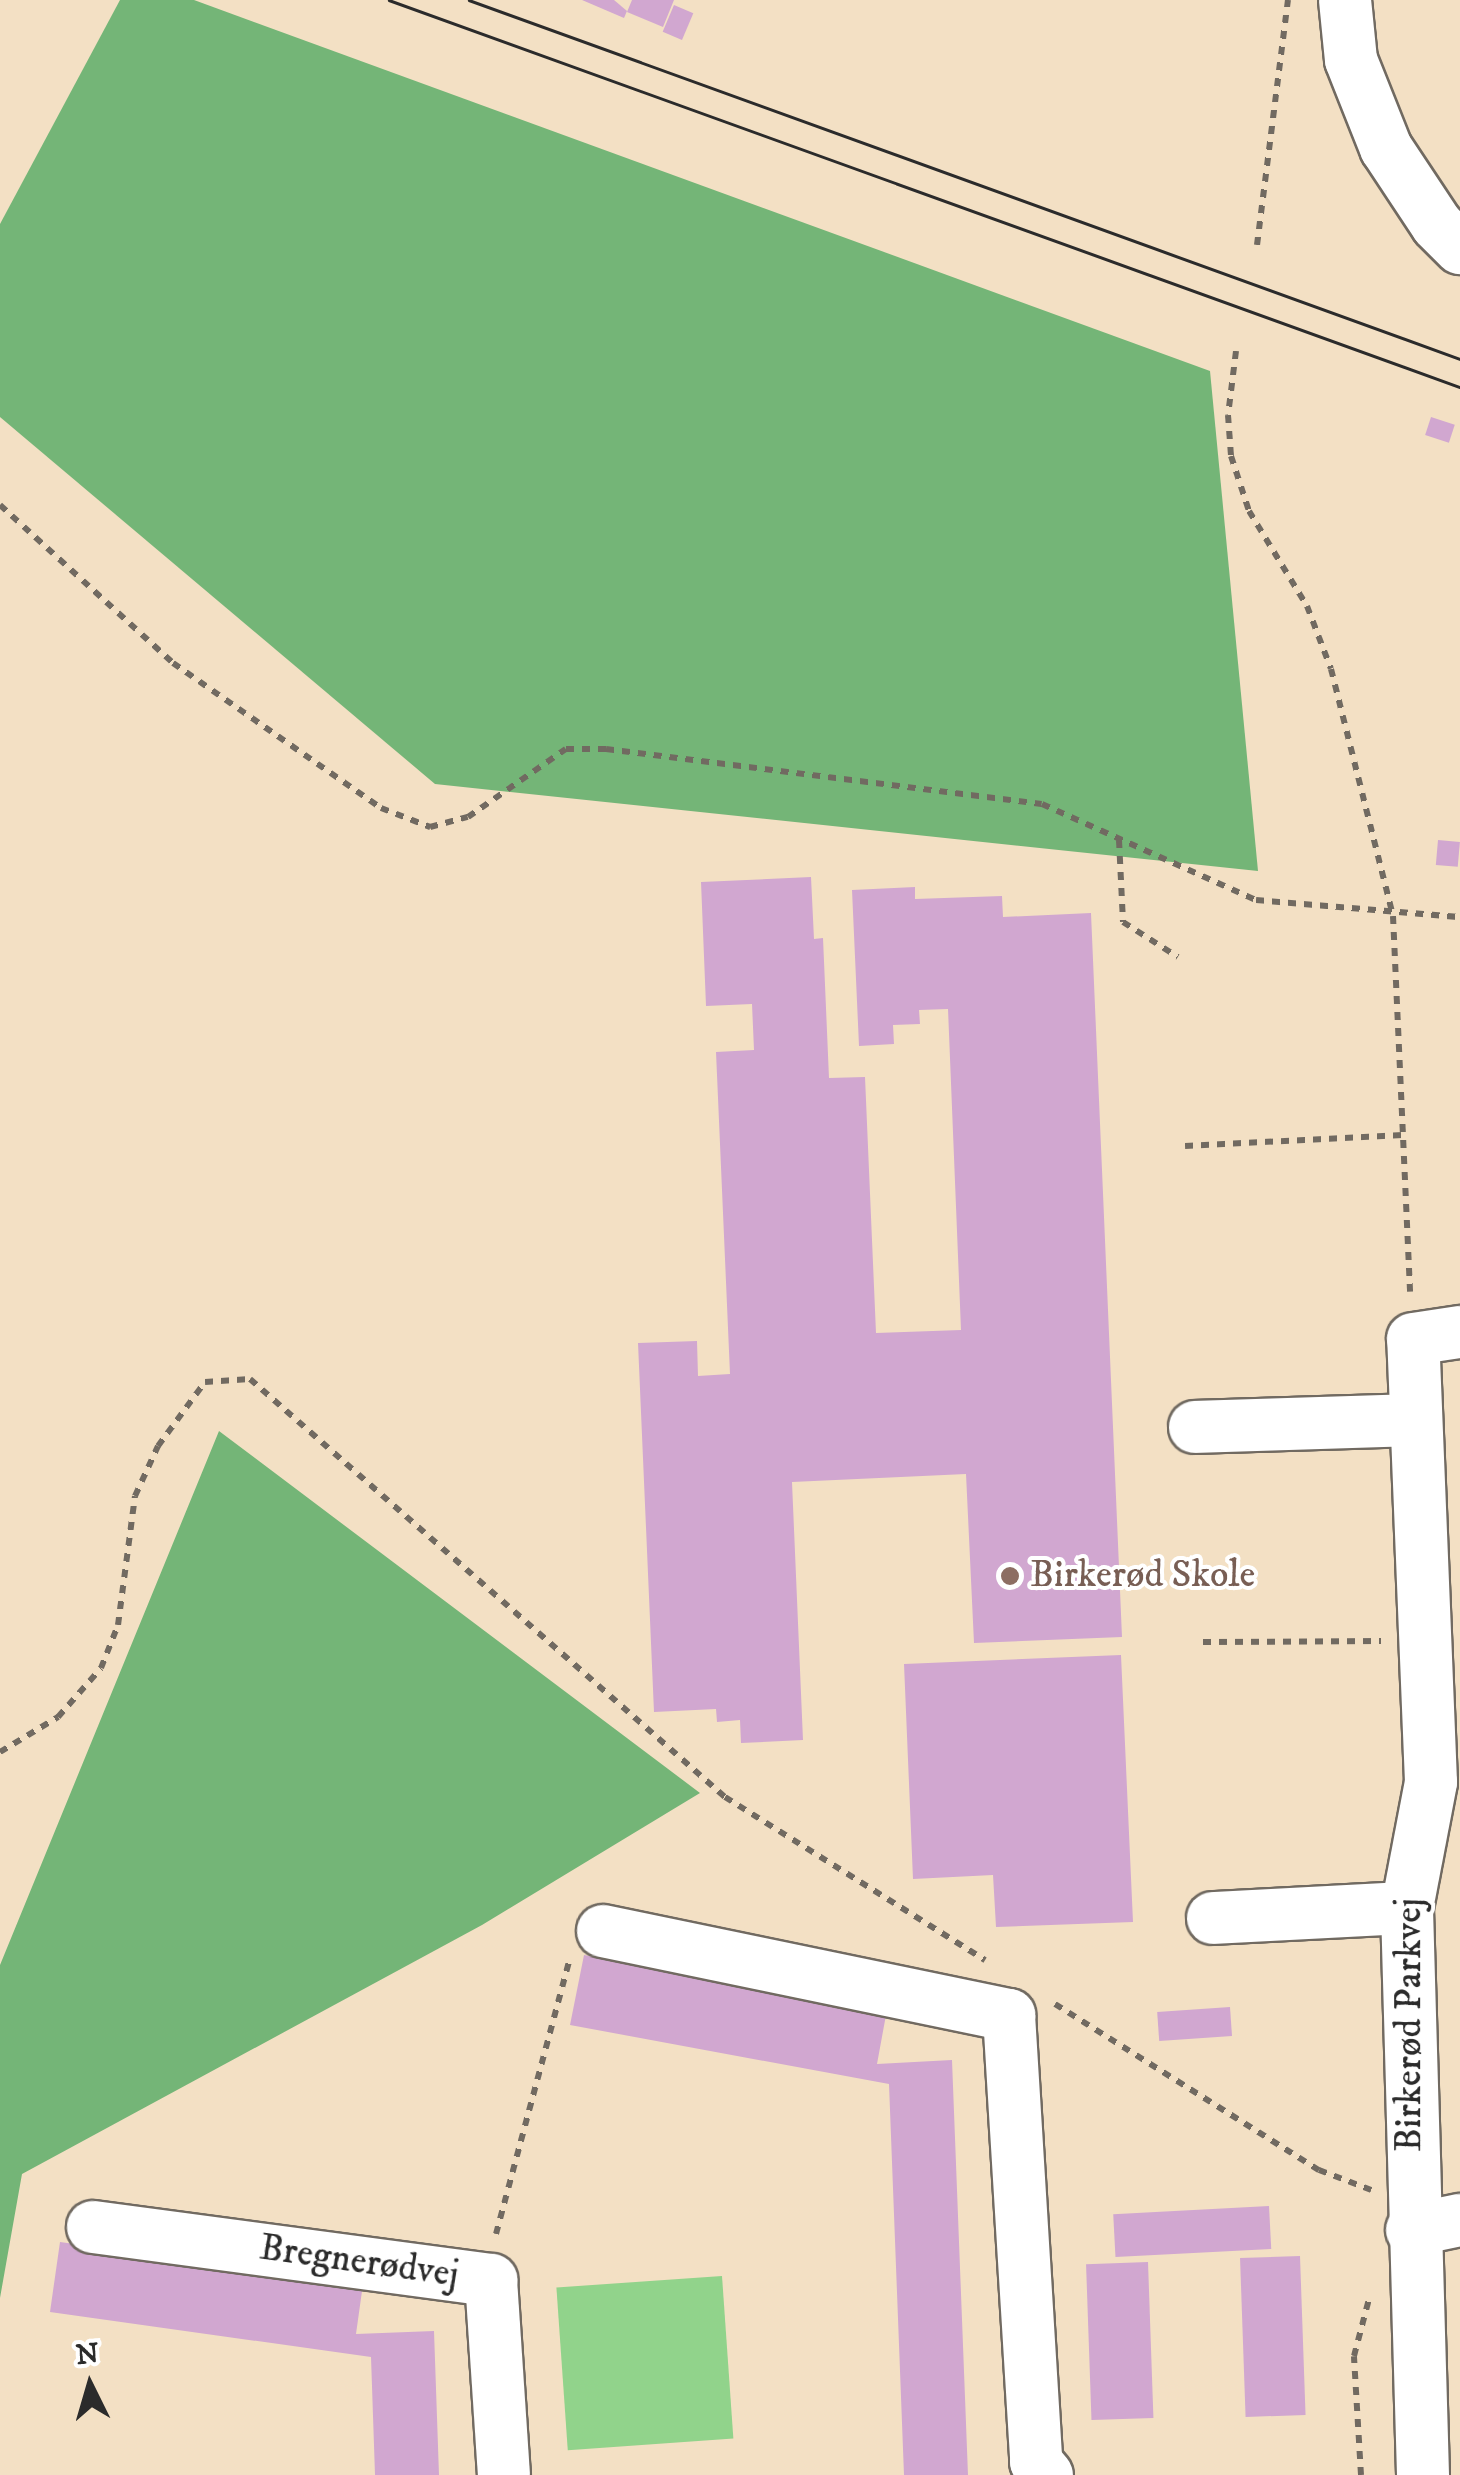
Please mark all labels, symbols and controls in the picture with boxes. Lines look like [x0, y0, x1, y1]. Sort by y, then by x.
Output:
place label: Birkerød Skole [1030, 1553, 1255, 1599]
marker: Birkerød Skole [999, 1565, 1021, 1587]
street label: Birkerød Parkvej [1387, 1898, 1433, 2152]
street label: Bregnerødvej [257, 2225, 461, 2299]
north arrow [40, 2335, 140, 2435]
text: N [74, 2336, 100, 2373]

